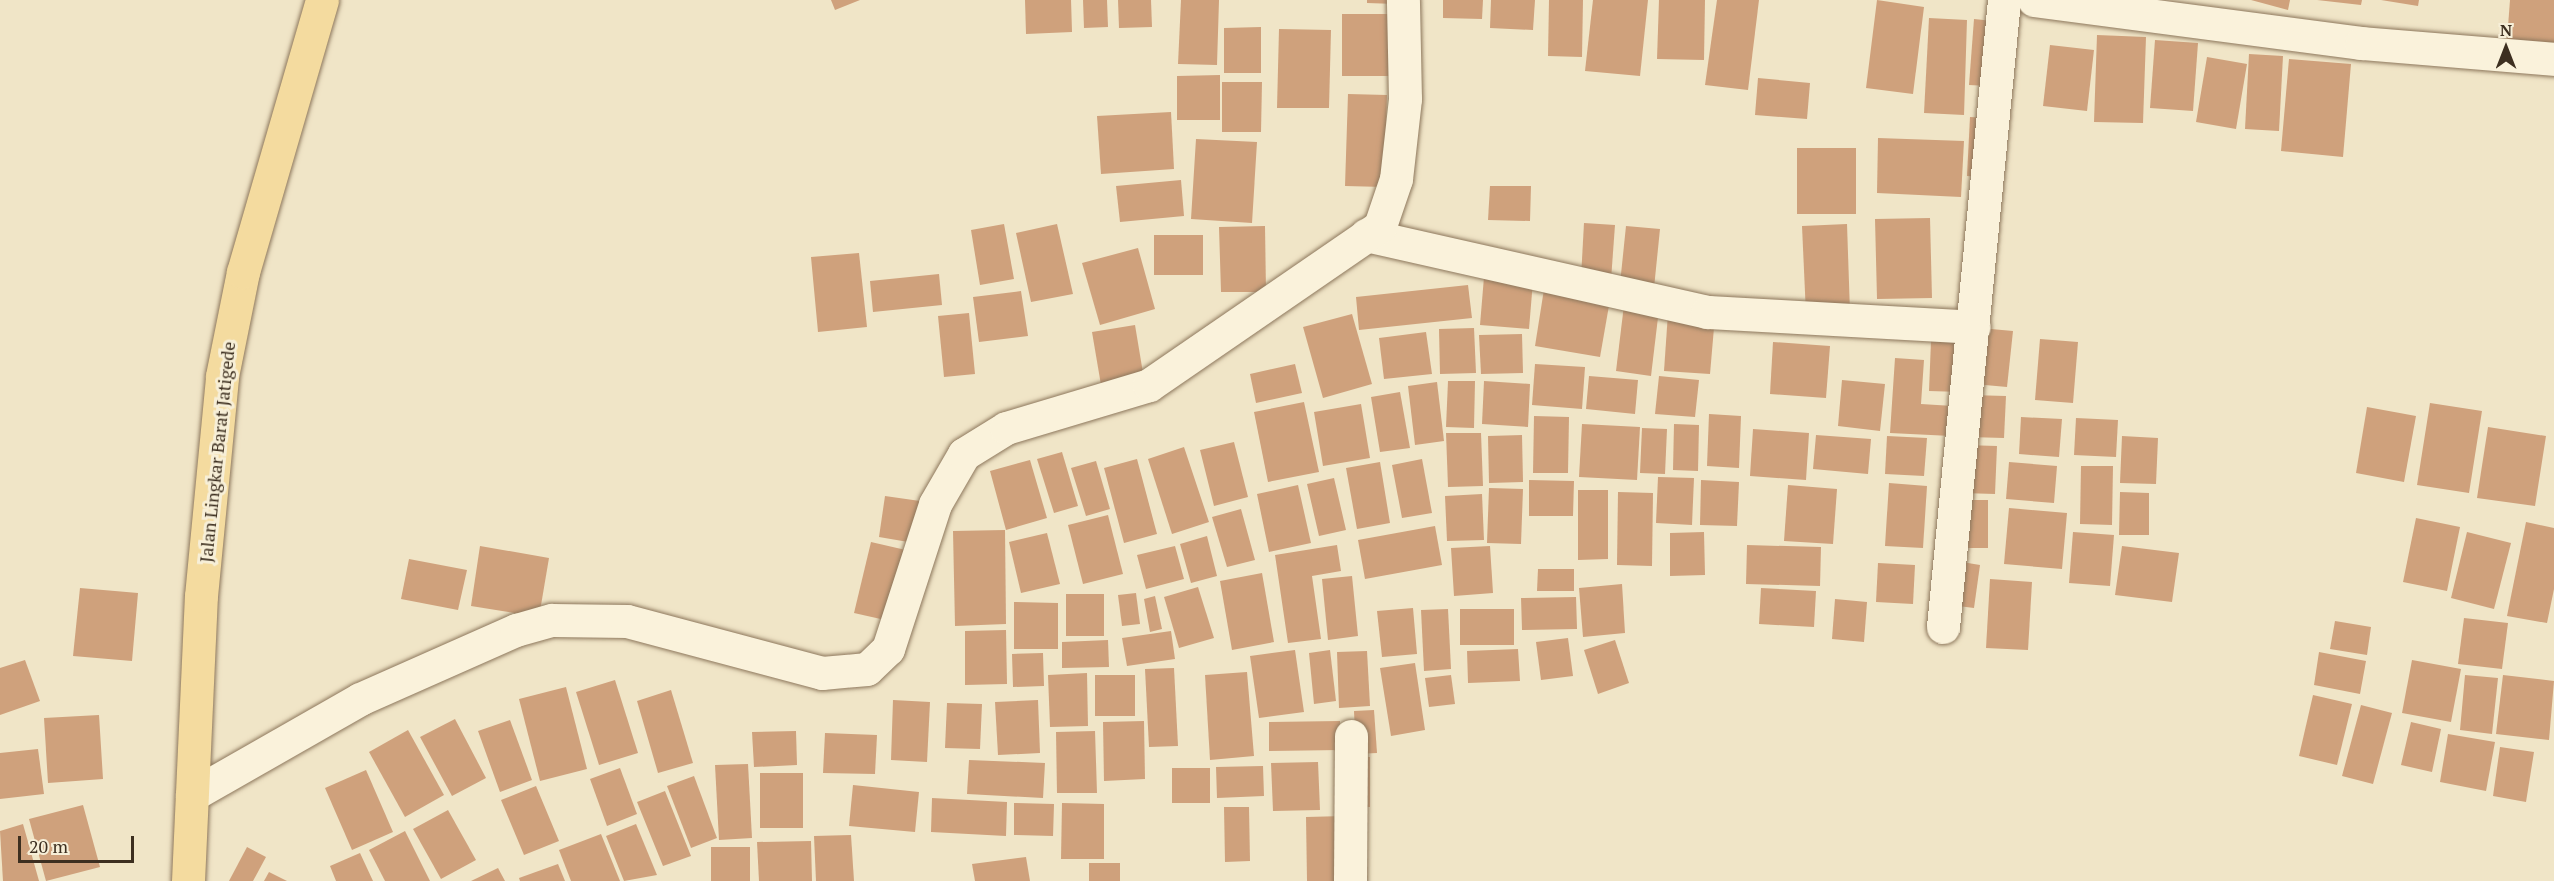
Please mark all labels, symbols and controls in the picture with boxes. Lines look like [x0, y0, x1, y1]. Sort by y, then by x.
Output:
north arrow [2476, 18, 2536, 78]
text: N [2500, 19, 2512, 41]
street label: Jalan Lingkar Barat Jatigede [195, 340, 239, 564]
scale bar [21, 824, 136, 862]
text: 20 m [29, 834, 68, 858]

